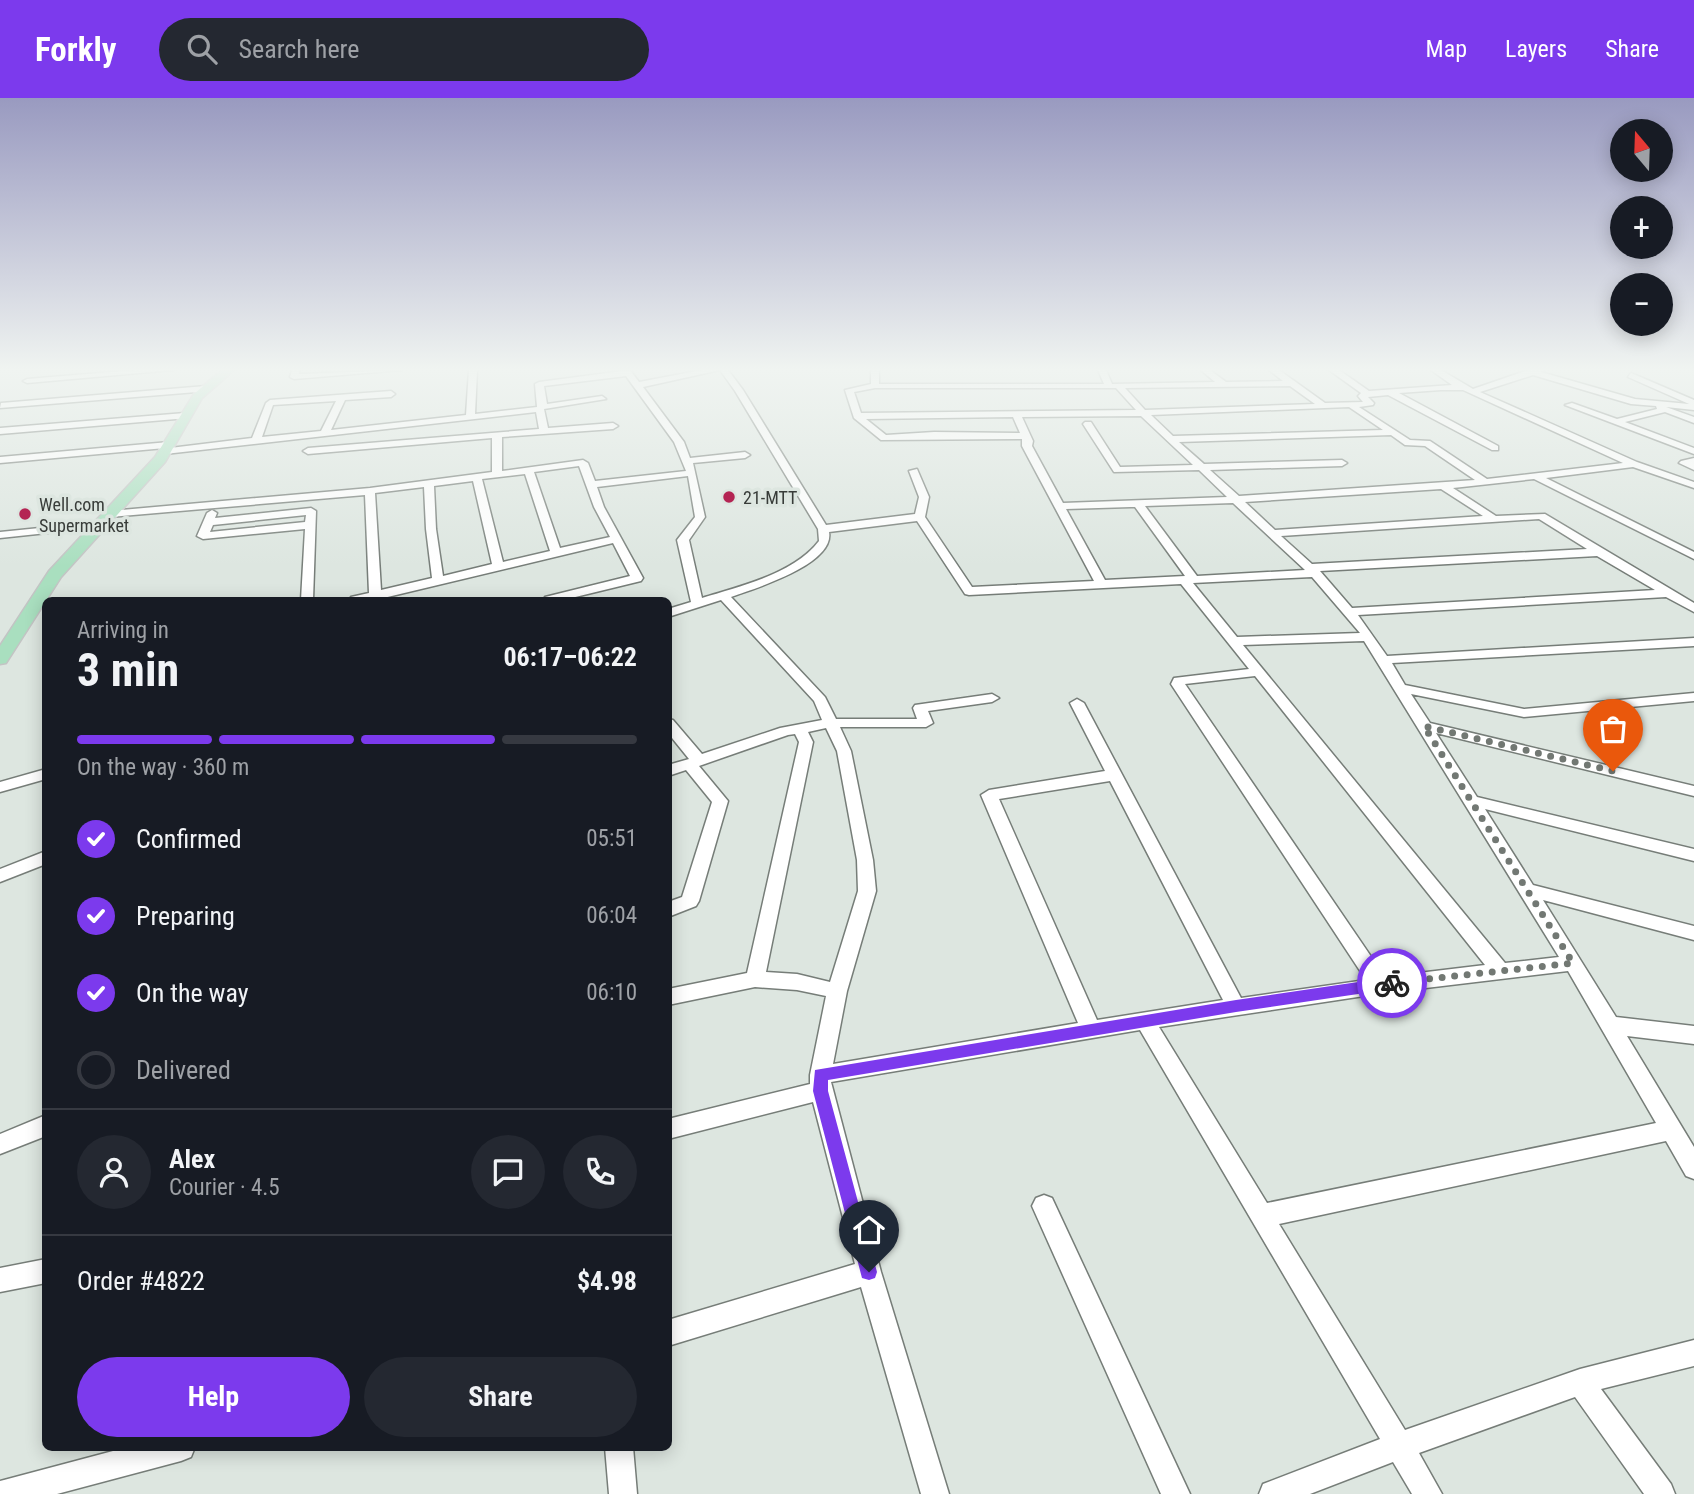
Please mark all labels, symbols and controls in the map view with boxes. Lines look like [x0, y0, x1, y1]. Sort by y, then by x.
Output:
search box [159, 18, 649, 81]
text: Forkly [35, 30, 117, 69]
icon: search [183, 30, 221, 68]
text: Search here [239, 34, 359, 64]
text: Map [1426, 35, 1467, 63]
text: Layers [1505, 35, 1567, 63]
text: Share [1605, 35, 1659, 63]
north arrow [1610, 119, 1673, 182]
map controls [1610, 119, 1673, 336]
button: + [1610, 196, 1673, 259]
button: − [1610, 273, 1673, 336]
place label: 21-MTT [743, 487, 797, 508]
marker: 21-MTT [721, 489, 737, 505]
place label: Well.com Supermarket [39, 494, 129, 536]
marker: Well.com Supermarket [17, 506, 33, 522]
text: Arriving in [77, 617, 169, 644]
text: 06:17–06:22 [503, 642, 637, 672]
text: 3 min [77, 643, 179, 697]
pin [1583, 699, 1643, 771]
icon: bag [1594, 710, 1632, 748]
text: On the way · 360 m [77, 754, 249, 781]
icon: check [77, 820, 115, 858]
text: Confirmed [136, 824, 242, 854]
text: 05:51 [586, 825, 637, 852]
icon: check [77, 897, 115, 935]
text: Preparing [136, 901, 235, 931]
text: 06:04 [586, 902, 637, 929]
courier [1357, 948, 1427, 1018]
icon: bike [1373, 964, 1411, 1002]
icon: check [77, 974, 115, 1012]
text: On the way [136, 978, 249, 1008]
text: 06:10 [586, 979, 637, 1006]
text: Delivered [136, 1055, 231, 1085]
button: person [77, 1135, 151, 1209]
button: chat [471, 1135, 545, 1209]
button: phone [563, 1135, 637, 1209]
text: Alex [169, 1144, 215, 1174]
text: Courier · 4.5 [169, 1174, 280, 1201]
pin [839, 1200, 899, 1272]
icon: home [850, 1211, 888, 1249]
text: Order #4822 [77, 1266, 205, 1296]
text: $4.98 [577, 1266, 637, 1296]
button: Help [77, 1357, 350, 1437]
button: Share [364, 1357, 637, 1437]

